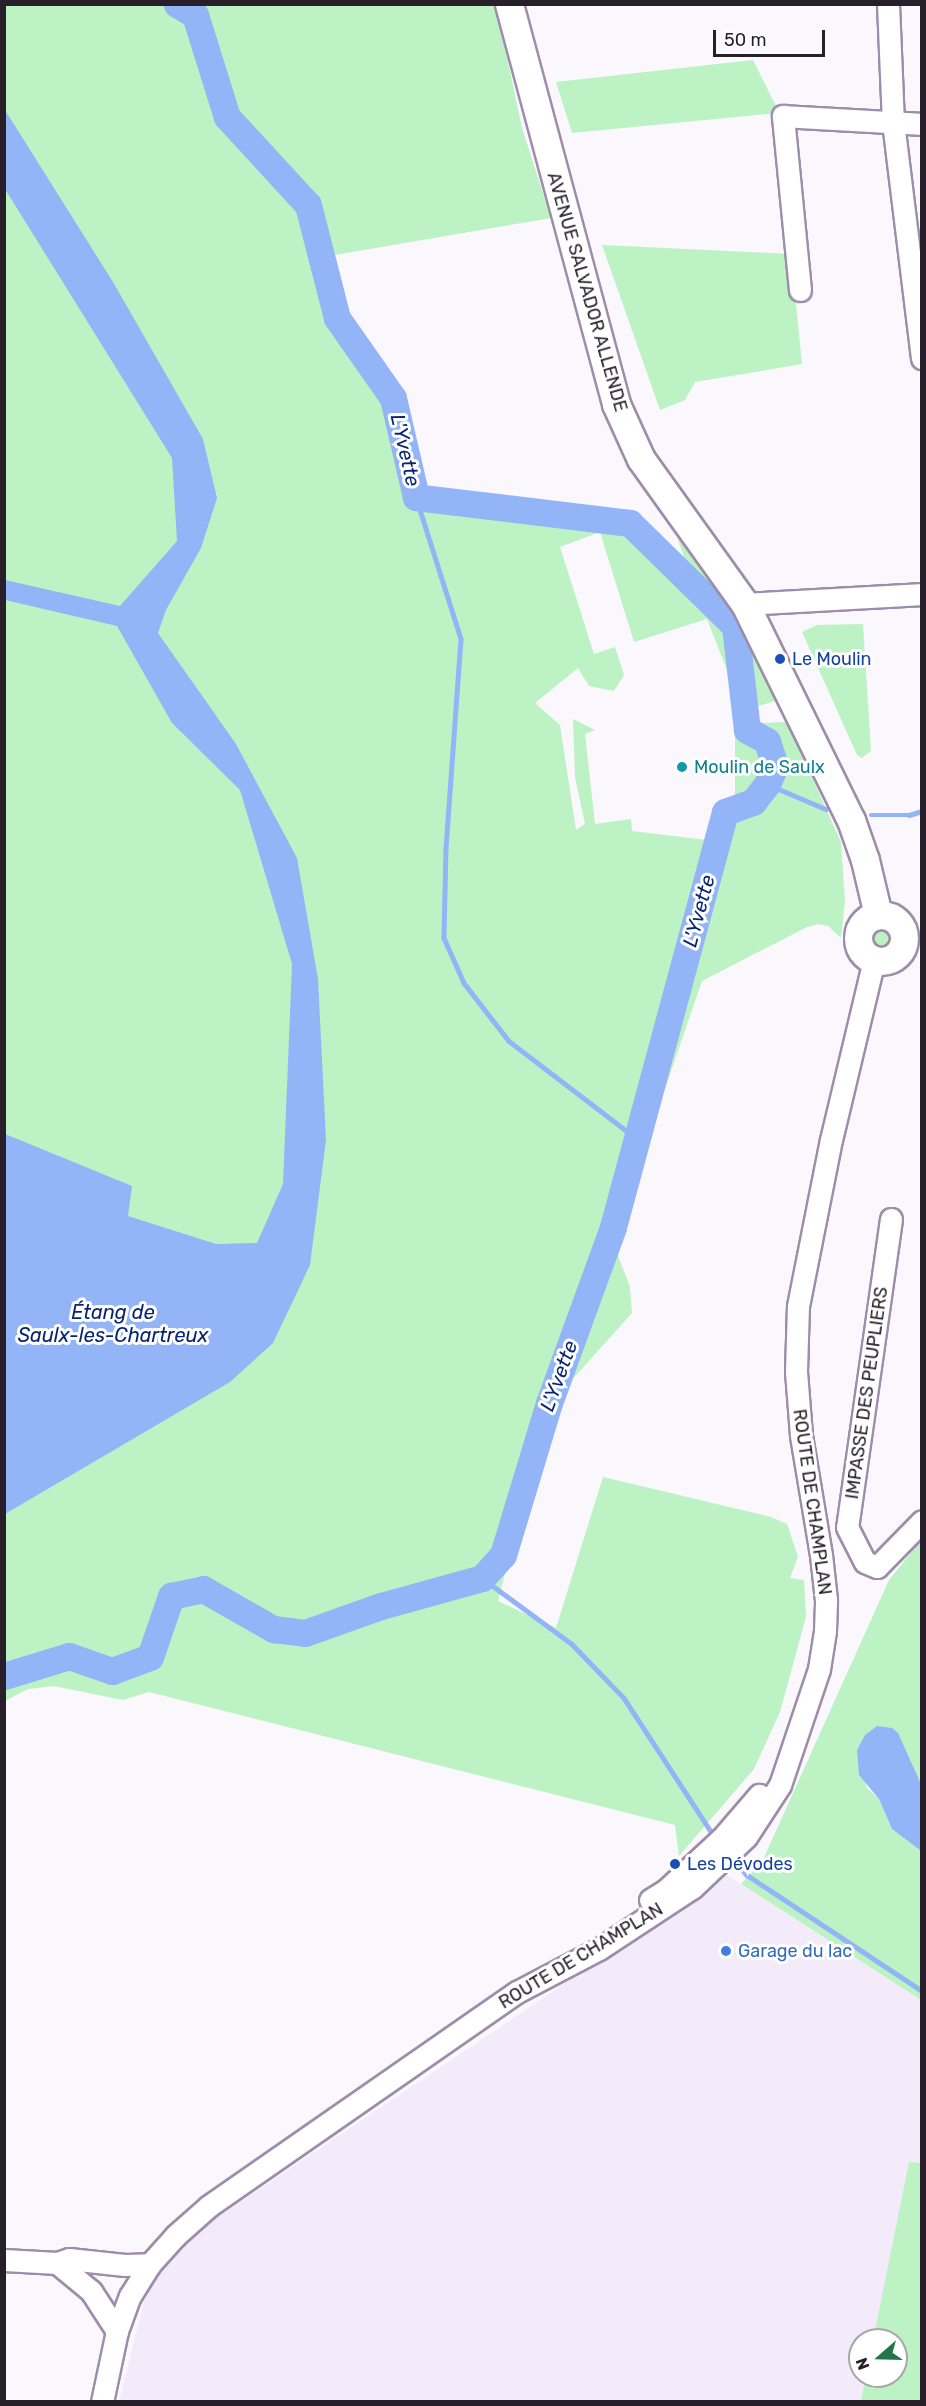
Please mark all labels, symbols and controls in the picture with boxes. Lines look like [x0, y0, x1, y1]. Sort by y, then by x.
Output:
scale bar [716, 18, 828, 56]
text: 50 m [724, 29, 767, 51]
street label: AVENUE SALVADOR ALLENDE [542, 170, 632, 414]
water label: L'Yvette [385, 411, 425, 489]
place label: Le Moulin [792, 648, 872, 670]
marker: Le Moulin [773, 652, 787, 666]
place label: Moulin de Saulx [694, 756, 825, 778]
marker: Moulin de Saulx [675, 760, 689, 774]
water label: L'Yvette [678, 872, 720, 950]
street label: IMPASSE DES PEUPLIERS [841, 1285, 893, 1501]
water label: Étang de Saulx-les-Chartreux [18, 1301, 208, 1348]
water label: L'Yvette [535, 1337, 583, 1415]
street label: ROUTE DE CHAMPLAN [788, 1408, 836, 1596]
place label: Les Dévodes [687, 1853, 793, 1875]
marker: Les Dévodes [668, 1857, 682, 1871]
street label: ROUTE DE CHAMPLAN [495, 1898, 667, 2014]
place label: Garage du lac [738, 1940, 852, 1962]
marker: Garage du lac [719, 1944, 733, 1958]
north arrow [848, 2328, 908, 2388]
text: N [852, 2355, 873, 2372]

